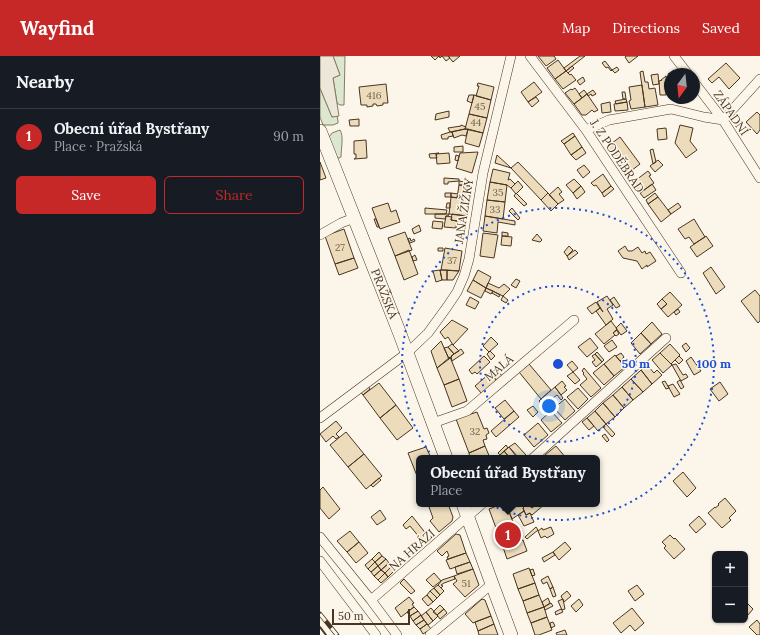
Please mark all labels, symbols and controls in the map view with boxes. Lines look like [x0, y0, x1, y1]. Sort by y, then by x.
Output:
text: Wayfind [20, 16, 94, 40]
text: Map [562, 19, 590, 37]
text: Directions [612, 19, 680, 37]
text: Saved [702, 19, 740, 37]
north arrow [664, 68, 700, 104]
text: Nearby [16, 71, 74, 93]
street label: ZÁPADNÍ [711, 87, 752, 138]
house number: 416 [367, 89, 382, 102]
house number: 45 [475, 100, 485, 113]
street label: J. Z PODĚBRAD [587, 115, 648, 195]
house number: 44 [471, 116, 482, 129]
text: Obecní úřad Bystřany [54, 119, 209, 138]
text: 1 [26, 128, 32, 145]
text: 90 m [273, 128, 304, 145]
text: Place · Pražská [54, 138, 143, 155]
button: Save [16, 176, 156, 214]
button: Share [164, 176, 304, 214]
street label: JANA ŽIŽKY [451, 177, 476, 246]
house number: 35 [492, 186, 504, 199]
house number: 33 [489, 203, 501, 216]
house number: 27 [335, 241, 345, 254]
house number: 37 [447, 254, 457, 267]
street label: PRAŽSKÁ [368, 266, 401, 321]
street label: MALÁ [481, 351, 517, 384]
text: 50 m [622, 356, 650, 371]
text: 100 m [697, 356, 731, 371]
centre of rings [551, 357, 565, 371]
your location [539, 396, 559, 416]
house number: 32 [470, 425, 480, 438]
popup [416, 455, 600, 507]
text: Obecní úřad Bystřany [430, 463, 586, 482]
text: Place [430, 482, 462, 499]
pin: 1 [495, 520, 521, 550]
street label: NA HRÁZI [386, 526, 438, 574]
map controls [712, 551, 748, 623]
button: + [712, 551, 748, 587]
house number: 51 [461, 577, 471, 590]
button: − [712, 587, 748, 623]
scale bar [332, 607, 410, 626]
text: 50 m [338, 609, 364, 623]

